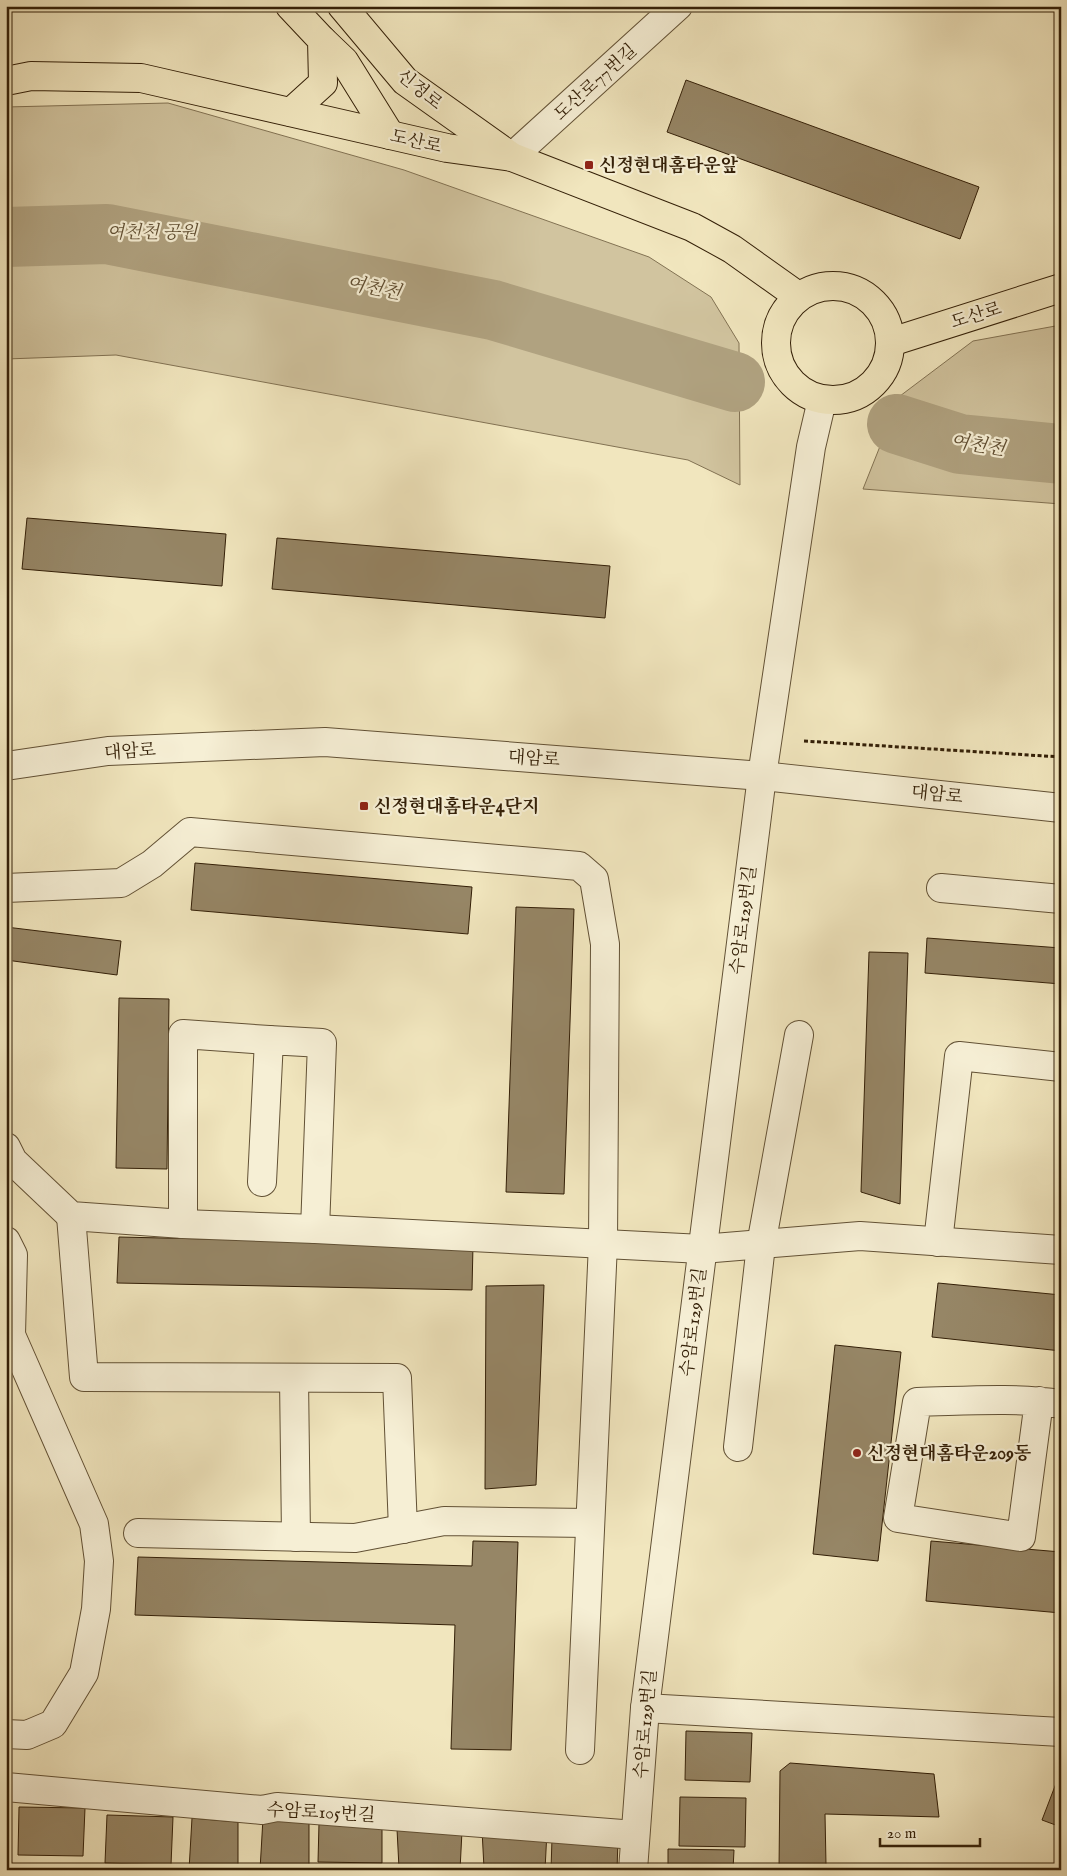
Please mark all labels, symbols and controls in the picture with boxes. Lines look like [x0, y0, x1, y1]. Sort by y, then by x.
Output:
street label: 도산로77번길 [550, 40, 642, 126]
street label: 신정로 [392, 65, 447, 116]
street label: 도산로 [388, 125, 444, 160]
place label: 신정현대홈타운앞 [599, 155, 739, 178]
marker: 신정현대홈타운앞 [583, 159, 595, 171]
park label: 여천천 공원 [107, 222, 199, 245]
water label: 여천천 [344, 272, 405, 306]
street label: 도산로 [948, 298, 1005, 335]
water label: 여천천 [949, 430, 1008, 462]
street label: 대암로 [103, 739, 157, 766]
street label: 대암로 [507, 746, 561, 773]
street label: 대암로 [910, 781, 964, 810]
place label: 신정현대홈타운4단지 [374, 796, 539, 819]
marker: 신정현대홈타운4단지 [358, 800, 370, 812]
street label: 수암로129번길 [726, 864, 763, 976]
street label: 수암로129번길 [676, 1266, 713, 1378]
place label: 신정현대홈타운209동 [867, 1443, 1032, 1466]
marker: 신정현대홈타운209동 [851, 1447, 863, 1459]
street label: 수암로129번길 [630, 1668, 663, 1780]
street label: 수암로105번길 [266, 1799, 376, 1828]
scale bar [880, 1816, 980, 1848]
text: 20 m [887, 1824, 917, 1843]

